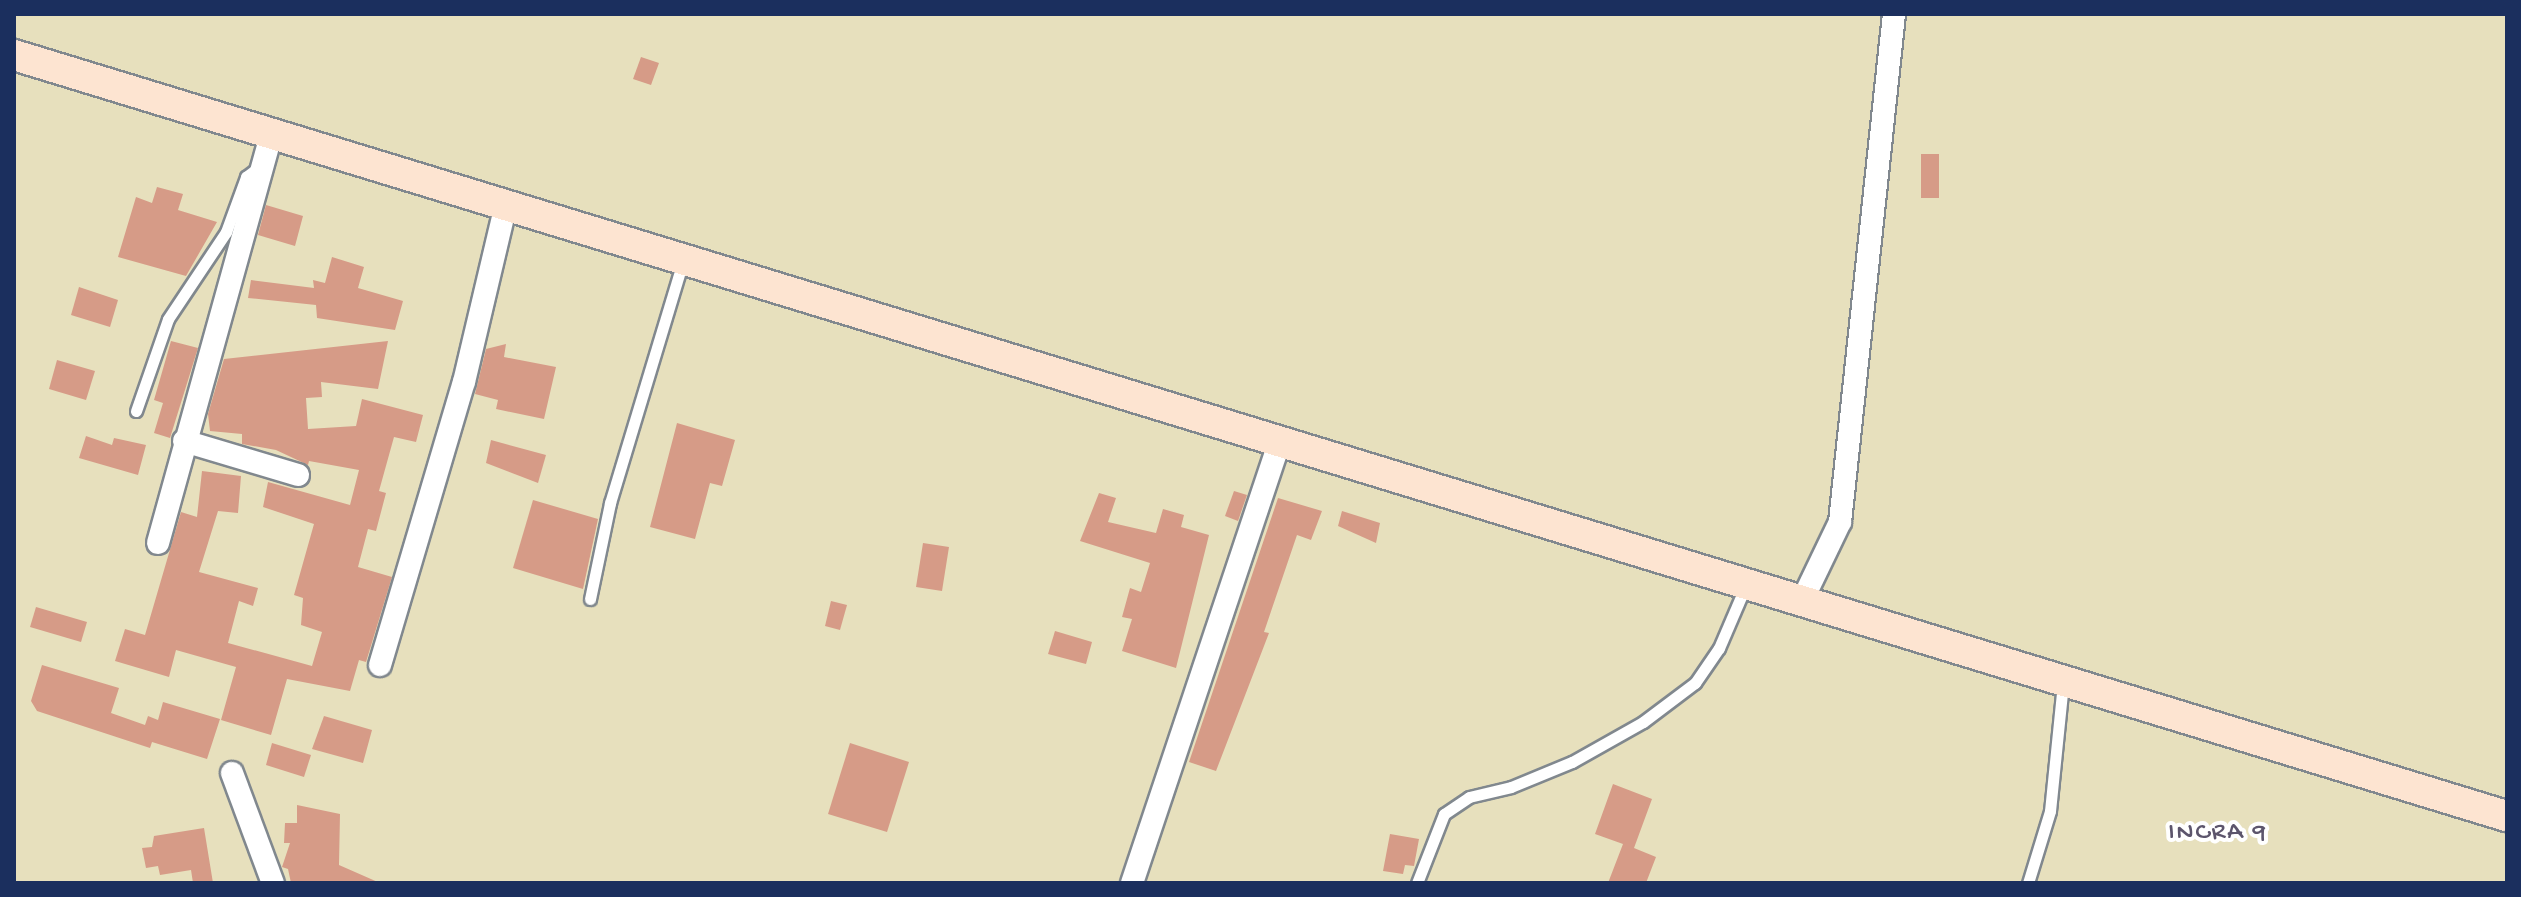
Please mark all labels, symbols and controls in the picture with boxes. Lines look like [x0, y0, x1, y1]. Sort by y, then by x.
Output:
district label: INCRA 9 [2168, 818, 2268, 850]

